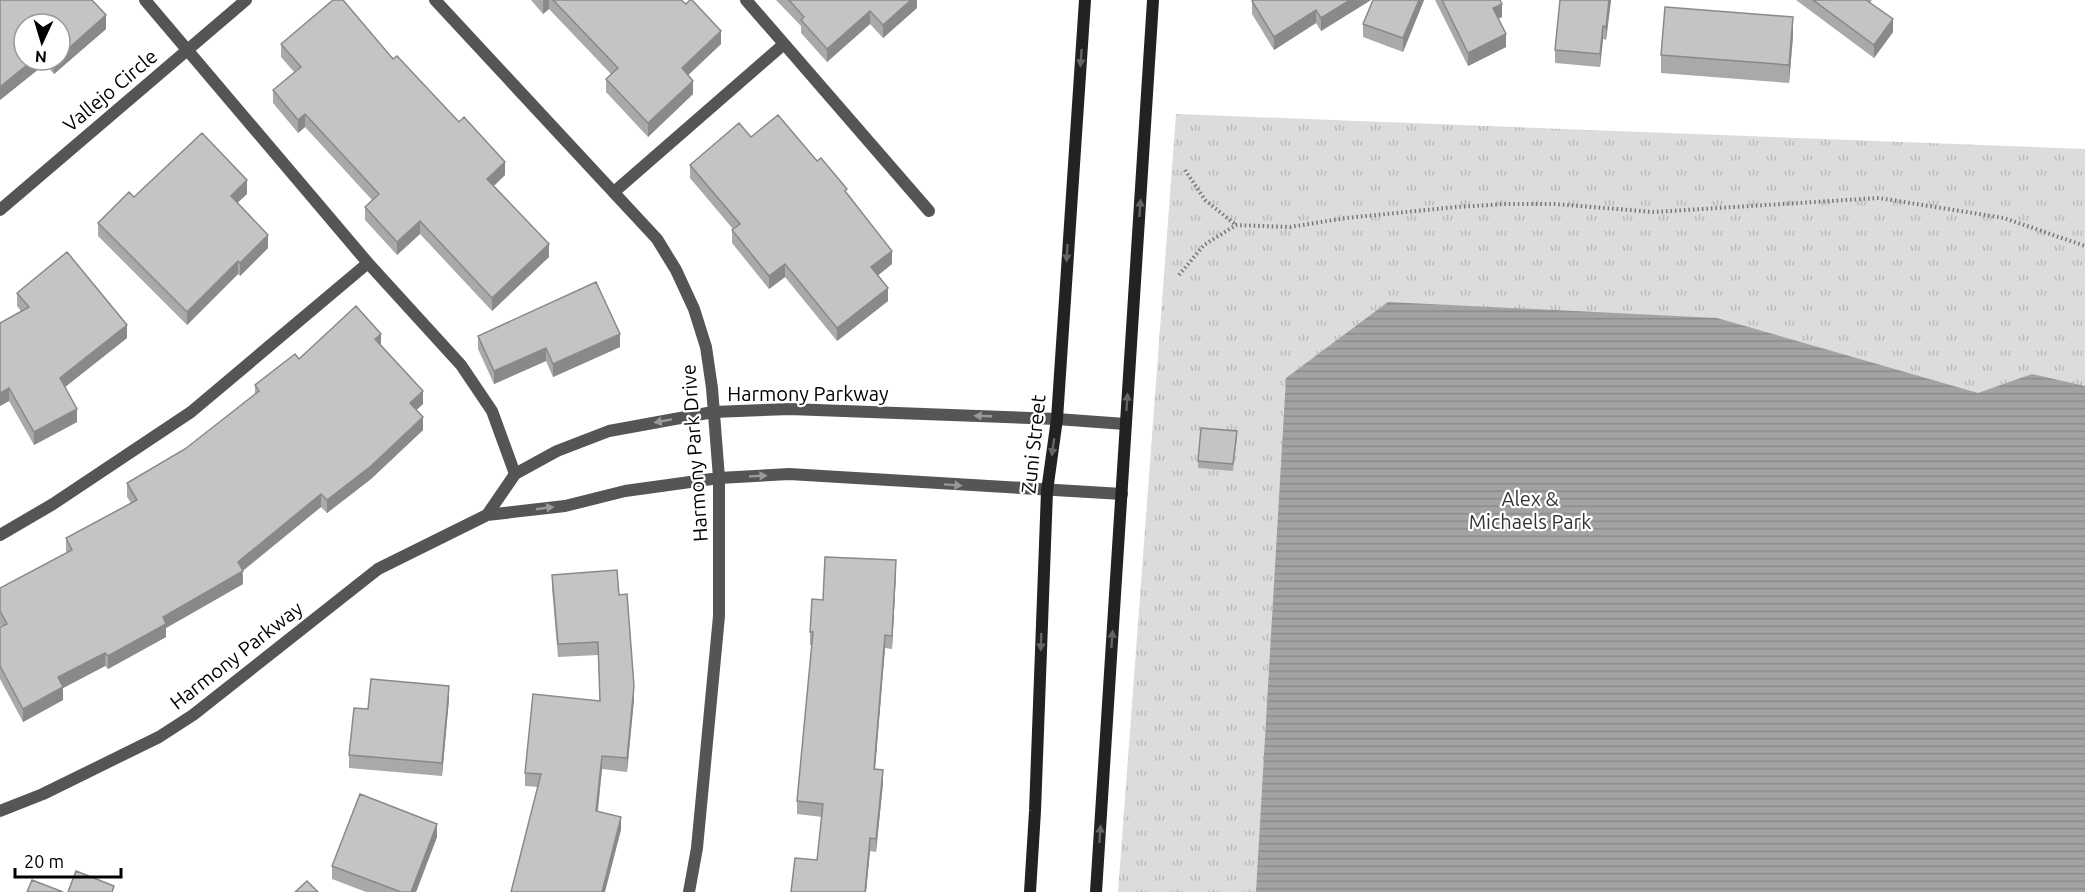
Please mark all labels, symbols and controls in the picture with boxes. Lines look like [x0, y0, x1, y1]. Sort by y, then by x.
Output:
north arrow [12, 12, 72, 72]
street label: Vallejo Circle [58, 44, 162, 136]
text: N [34, 48, 48, 66]
one-way arrow [1076, 49, 1085, 68]
one-way arrow [1135, 198, 1144, 217]
one-way arrow [1062, 243, 1072, 262]
street label: Harmony Park Drive [676, 363, 712, 543]
street label: Harmony Parkway [727, 382, 889, 405]
street label: Zuni Street [1016, 393, 1050, 495]
one-way arrow [1122, 393, 1131, 412]
one-way arrow [973, 411, 992, 421]
one-way arrow [653, 417, 672, 426]
one-way arrow [1048, 438, 1058, 457]
one-way arrow [748, 472, 767, 481]
one-way arrow [943, 480, 962, 489]
park label: Alex & Michaels Park [1469, 487, 1591, 533]
one-way arrow [535, 504, 554, 513]
street label: Harmony Parkway [165, 596, 307, 714]
one-way arrow [1108, 630, 1117, 649]
one-way arrow [1037, 632, 1046, 651]
one-way arrow [1095, 824, 1104, 843]
scale bar [15, 841, 122, 879]
text: 20 m [24, 851, 64, 871]

